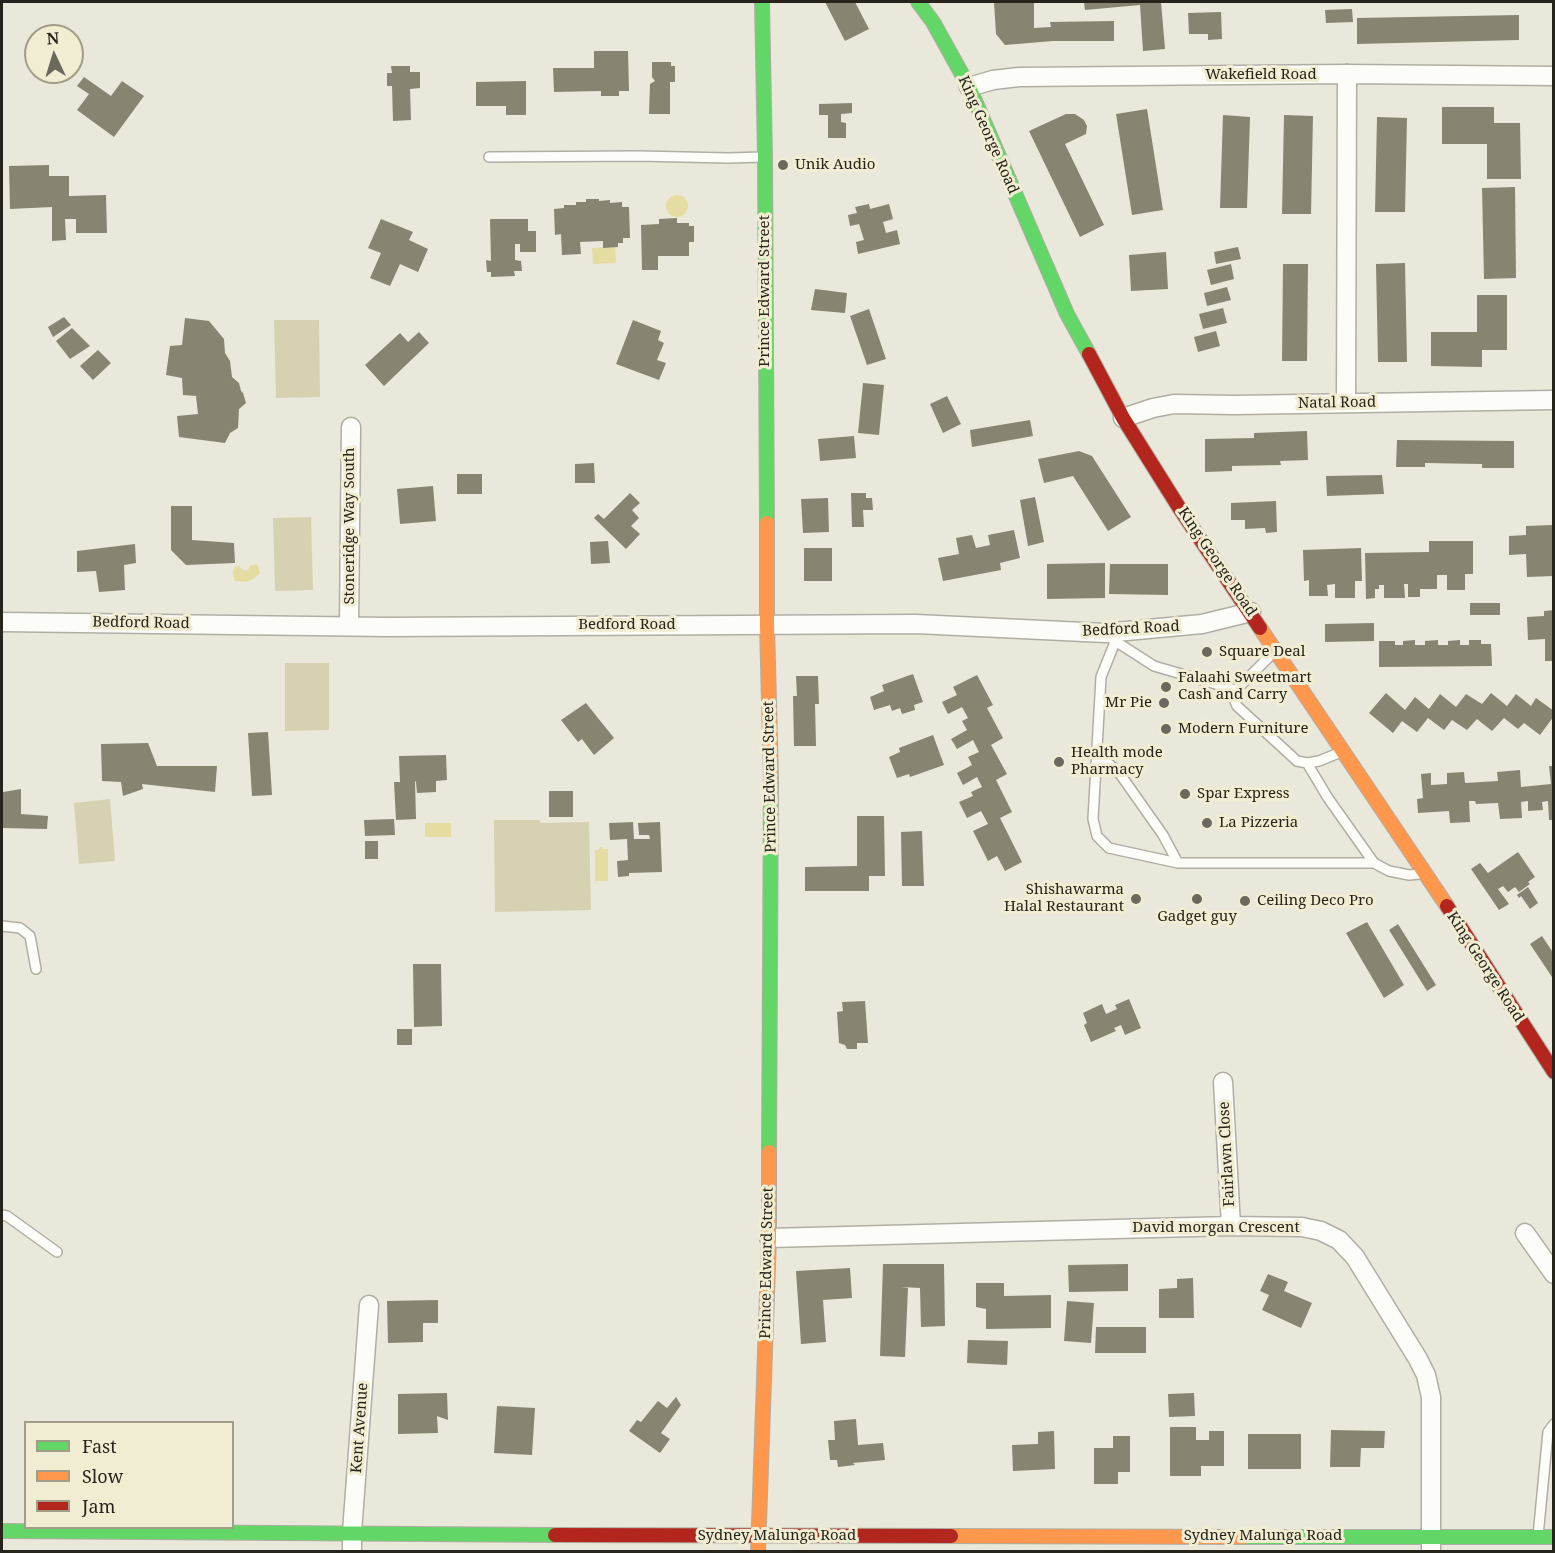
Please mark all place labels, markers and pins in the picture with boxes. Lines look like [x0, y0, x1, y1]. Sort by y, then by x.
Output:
place label: Unik Audio [795, 156, 875, 174]
marker: Unik Audio [776, 158, 790, 172]
place label: Square Deal [1219, 643, 1305, 661]
marker: Square Deal [1200, 645, 1214, 659]
place label: Falaahi Sweetmart Cash and Carry [1178, 669, 1312, 704]
marker: Falaahi Sweetmart Cash and Carry [1159, 680, 1173, 694]
place label: Mr Pie [1105, 694, 1152, 712]
marker: Mr Pie [1157, 696, 1171, 710]
place label: Modern Furniture [1178, 720, 1308, 738]
marker: Modern Furniture [1159, 722, 1173, 736]
place label: Health mode Pharmacy [1071, 744, 1163, 779]
marker: Health mode Pharmacy [1052, 755, 1066, 769]
place label: Spar Express [1197, 785, 1290, 803]
marker: Spar Express [1178, 787, 1192, 801]
place label: La Pizzeria [1219, 814, 1298, 832]
marker: La Pizzeria [1200, 816, 1214, 830]
place label: Shishawarma Halal Restaurant [1004, 881, 1124, 916]
marker: Shishawarma Halal Restaurant [1129, 892, 1143, 906]
marker: Gadget guy [1190, 892, 1204, 906]
place label: Ceiling Deco Pro [1257, 892, 1374, 910]
marker: Ceiling Deco Pro [1238, 894, 1252, 908]
place label: Gadget guy [1157, 908, 1237, 926]

